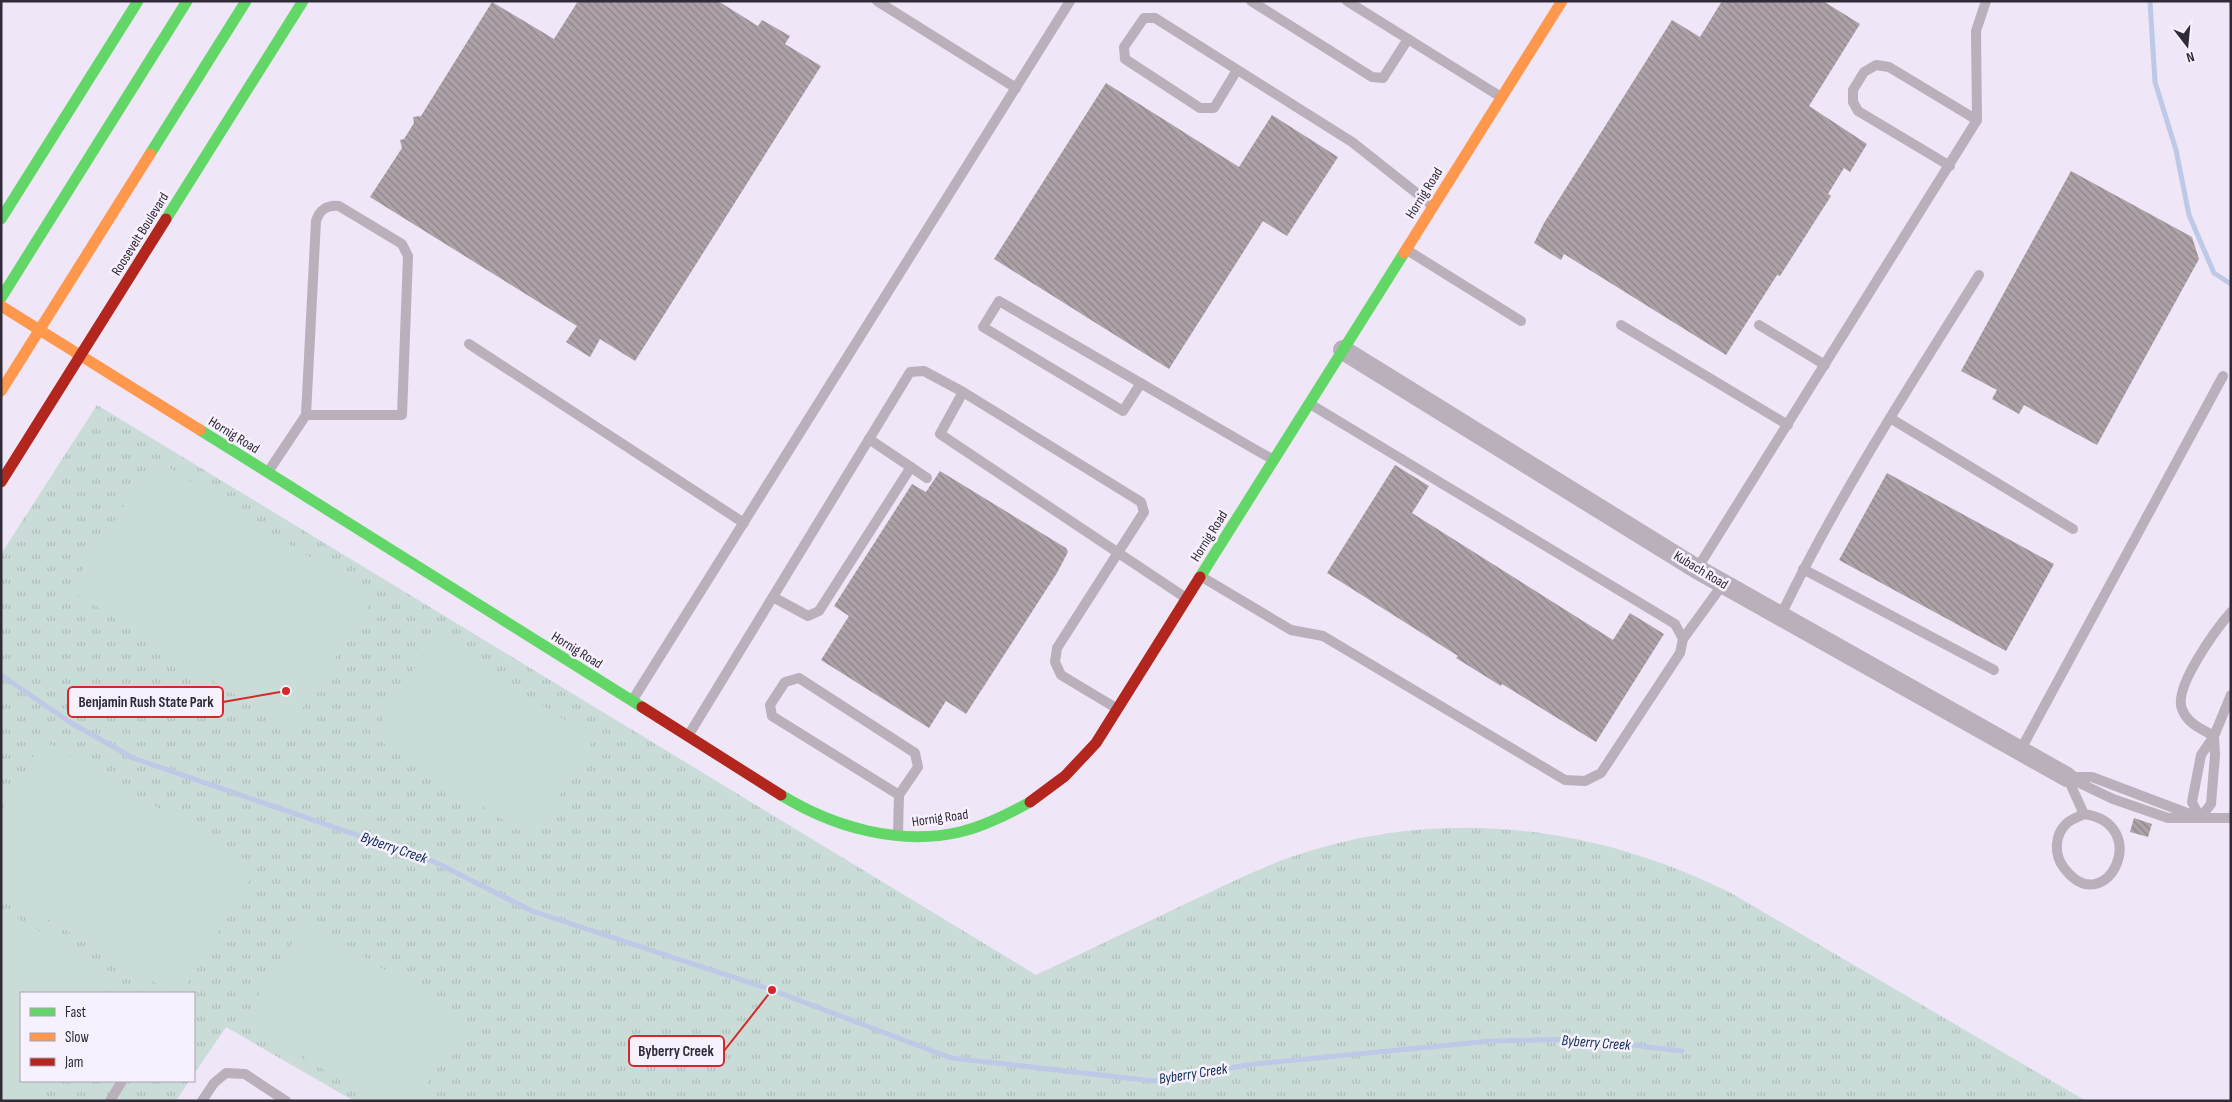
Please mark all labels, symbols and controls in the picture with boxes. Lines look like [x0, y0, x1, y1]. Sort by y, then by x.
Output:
north arrow [2162, 20, 2212, 70]
text: N [2185, 48, 2196, 66]
street label: Hornig Road [1402, 164, 1446, 222]
street label: Roosevelt Boulevard [108, 189, 172, 279]
street label: Hornig Road [205, 413, 263, 457]
street label: Hornig Road [1187, 507, 1231, 565]
street label: Kubach Road [1671, 547, 1731, 593]
street label: Hornig Road [548, 628, 606, 672]
callout: Benjamin Rush State Park [68, 687, 223, 717]
text: Benjamin Rush State Park [78, 693, 214, 712]
street label: Hornig Road [911, 806, 969, 830]
water label: Byberry Creek [358, 828, 430, 868]
legend [20, 992, 195, 1082]
text: Fast [65, 1003, 87, 1022]
text: Slow [65, 1028, 89, 1047]
water label: Byberry Creek [1561, 1031, 1631, 1055]
callout: Byberry Creek [629, 1036, 724, 1066]
text: Byberry Creek [638, 1042, 714, 1061]
text: Jam [64, 1053, 83, 1072]
water label: Byberry Creek [1157, 1059, 1229, 1089]

